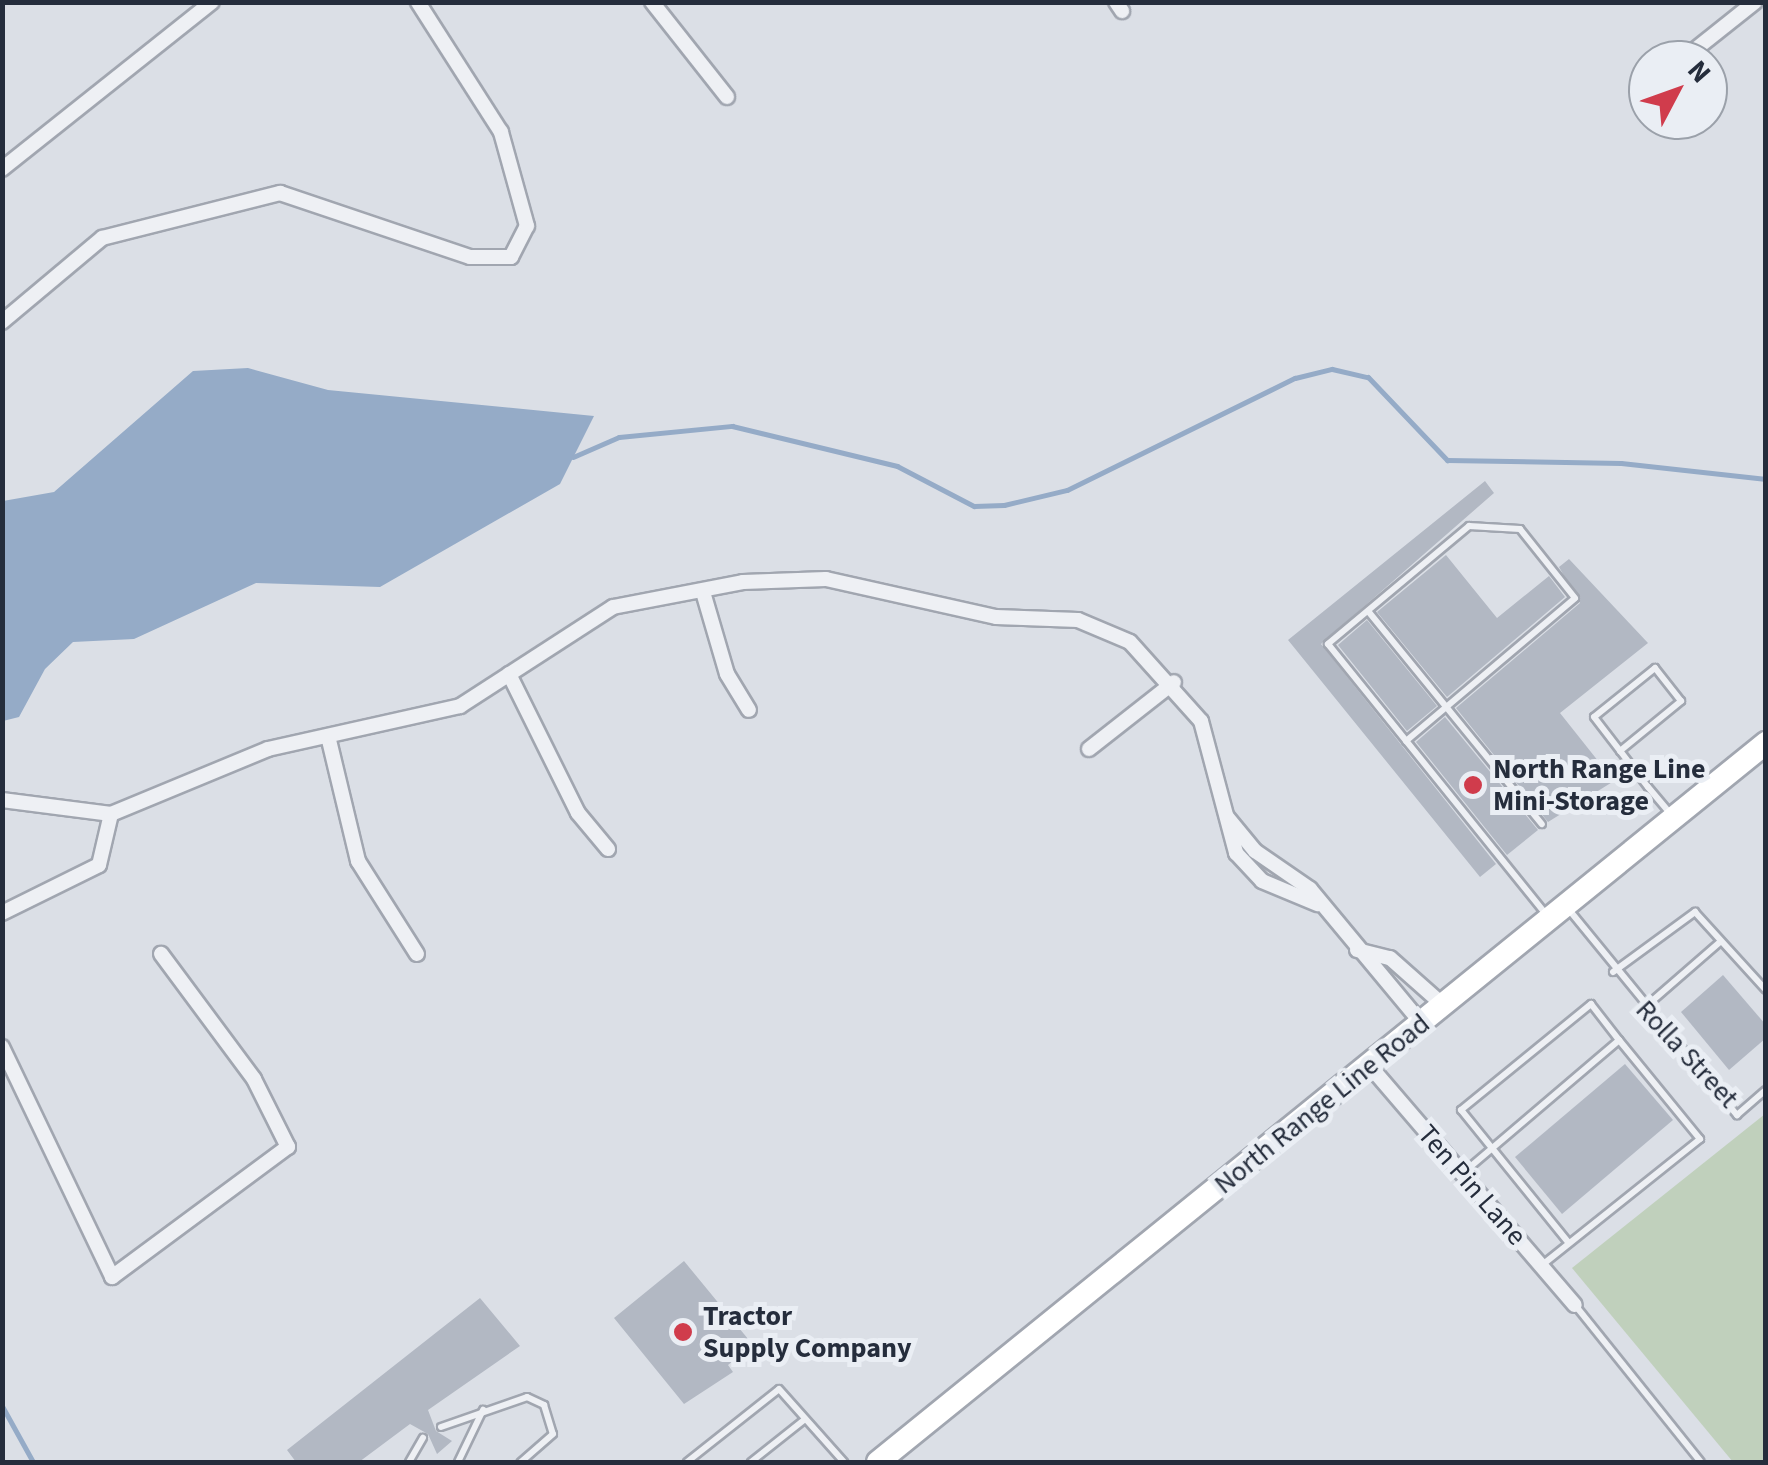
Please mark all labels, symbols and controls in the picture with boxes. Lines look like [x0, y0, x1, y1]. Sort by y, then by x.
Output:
north arrow [1628, 40, 1728, 140]
text: N [1678, 51, 1720, 92]
place label: North Range Line Mini-Storage [1493, 752, 1706, 818]
marker: North Range Line Mini-Storage [1462, 774, 1484, 796]
street label: Rolla Street [1629, 993, 1745, 1115]
street label: North Range Line Road [1208, 1007, 1436, 1201]
street label: Ten Pin Lane [1411, 1118, 1533, 1252]
place label: Tractor Supply Company [703, 1299, 912, 1365]
marker: Tractor Supply Company [672, 1321, 694, 1343]

